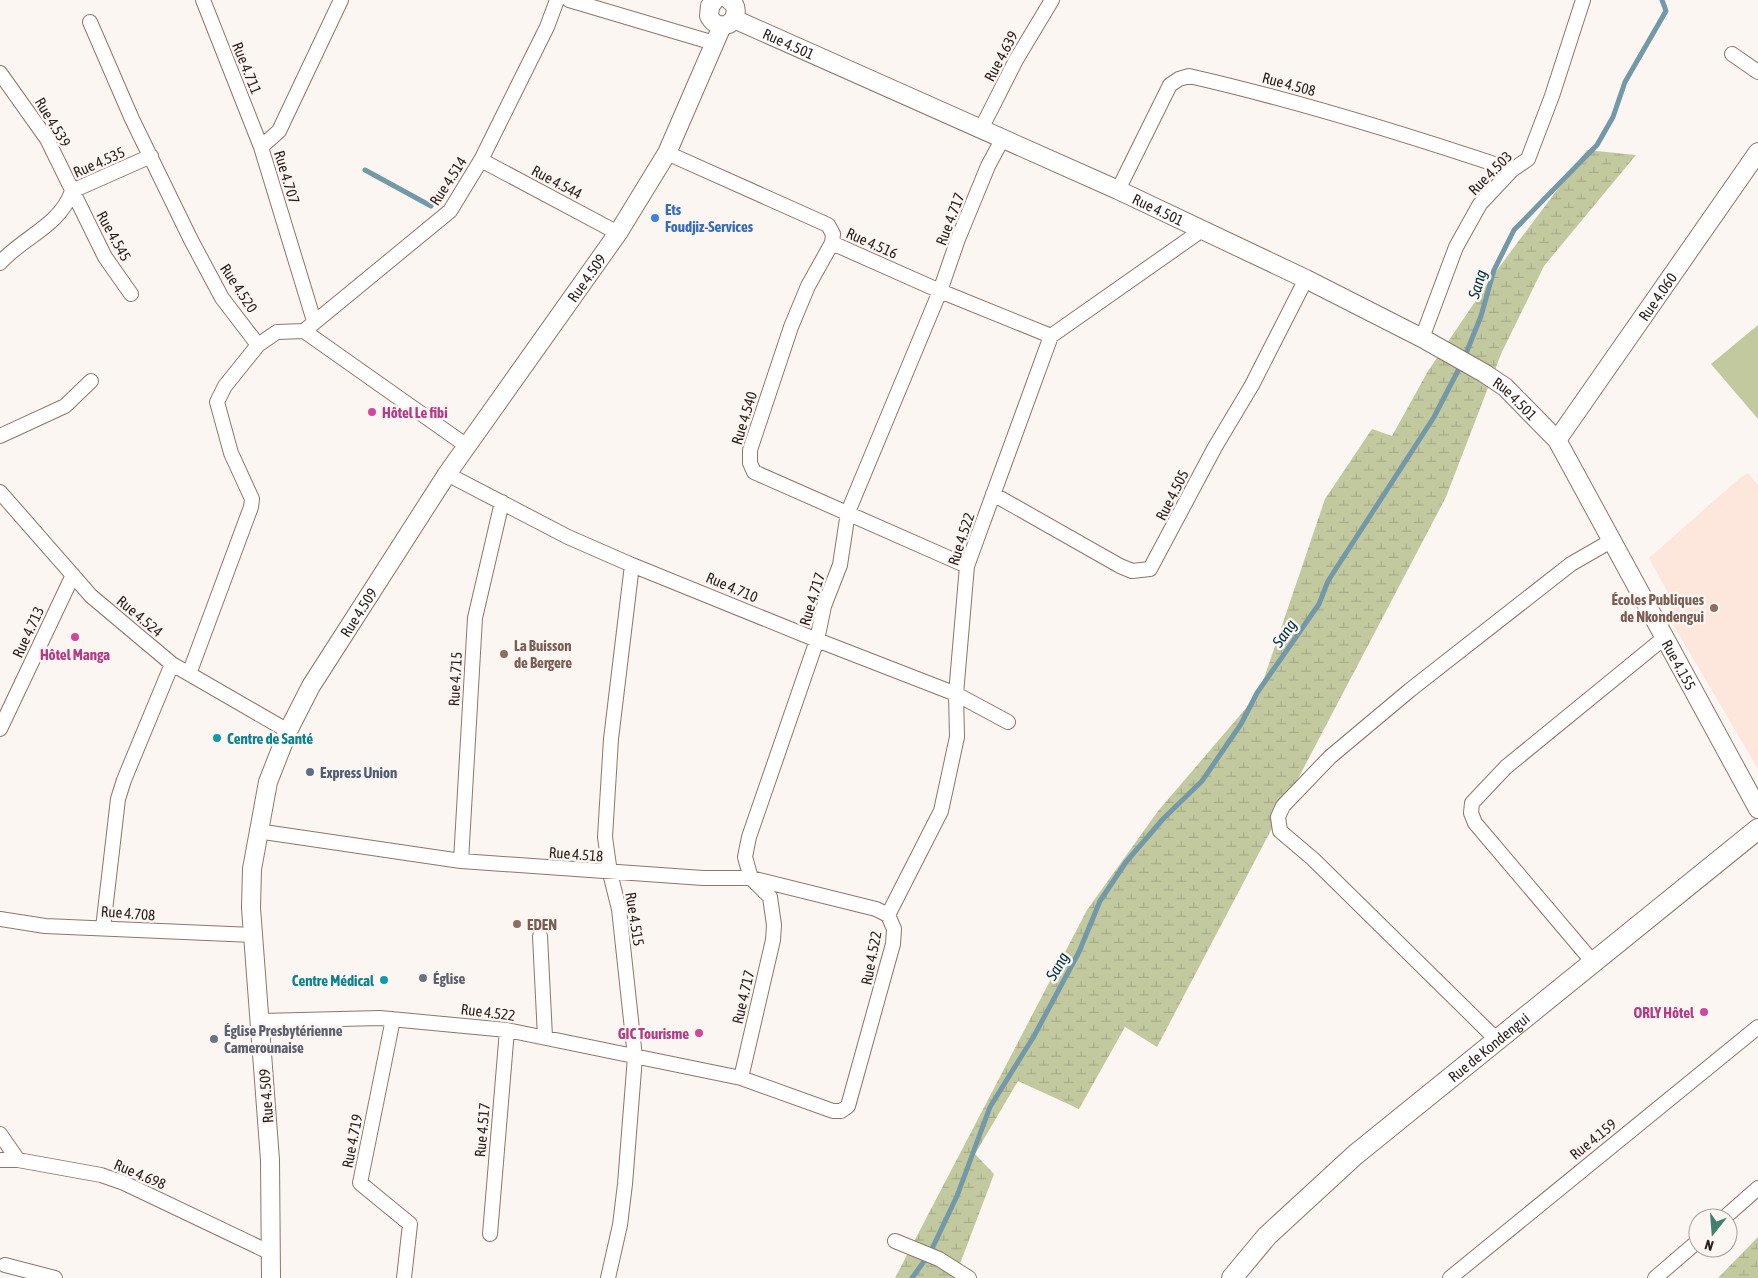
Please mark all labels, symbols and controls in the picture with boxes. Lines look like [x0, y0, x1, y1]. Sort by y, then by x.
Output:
street label: Rue 4.501 [760, 25, 817, 62]
street label: Rue 4.639 [981, 28, 1021, 84]
street label: Rue 4.711 [229, 40, 265, 96]
street label: Rue 4.508 [1260, 69, 1318, 99]
street label: Rue 4.539 [32, 94, 74, 150]
street label: Rue 4.535 [71, 143, 127, 181]
street label: Rue 4.707 [271, 148, 303, 206]
street label: Rue 4.503 [1465, 148, 1515, 198]
street label: Rue 4.514 [426, 154, 470, 208]
street label: Rue 4.544 [529, 162, 585, 202]
street label: Rue 4.501 [1130, 190, 1187, 228]
street label: Rue 4.717 [932, 191, 968, 247]
place label: Ets Foudjiz-Services [665, 201, 754, 235]
street label: Rue 4.545 [93, 208, 135, 264]
marker: Ets Foudjiz-Services [649, 212, 661, 224]
street label: Rue 4.516 [844, 224, 900, 262]
street label: Rue 4.509 [564, 251, 609, 305]
street label: Rue 4.520 [217, 261, 261, 315]
water label: Sang [1464, 267, 1491, 302]
street label: Rue 4.060 [1635, 269, 1680, 324]
street label: Rue 4.501 [1490, 373, 1541, 423]
street label: Rue 4.540 [728, 389, 760, 447]
place label: Hôtel Le fibi [382, 404, 448, 421]
marker: Hôtel Le fibi [366, 406, 378, 418]
street label: Rue 4.505 [1152, 467, 1192, 523]
street label: Rue 4.522 [944, 510, 978, 568]
street label: Rue 4.710 [704, 569, 760, 605]
street label: Rue 4.717 [796, 570, 828, 628]
street label: Rue 4.509 [336, 585, 380, 640]
place label: Écoles Publiques de Nkondengui [1611, 591, 1705, 625]
street label: Rue 4.524 [114, 592, 166, 640]
marker: Écoles Publiques de Nkondengui [1708, 602, 1720, 614]
street label: Rue 4.713 [9, 604, 47, 660]
water label: Sang [1268, 616, 1301, 652]
marker: Hôtel Manga [69, 631, 81, 643]
place label: La Buisson de Bergere [514, 637, 572, 671]
street label: Rue 4.155 [1659, 637, 1700, 693]
place label: Hôtel Manga [40, 646, 110, 663]
marker: La Buisson de Bergere [498, 648, 510, 660]
street label: Rue 4.715 [445, 651, 465, 707]
place label: Centre de Santé [227, 730, 313, 747]
marker: Centre de Santé [211, 732, 223, 744]
place label: Express Union [320, 764, 397, 781]
marker: Express Union [304, 766, 316, 778]
street label: Rue 4.518 [548, 844, 604, 864]
street label: Rue 4.515 [622, 891, 648, 947]
street label: Rue 4.708 [100, 903, 156, 923]
place label: EDEN [527, 916, 557, 933]
marker: EDEN [511, 918, 523, 930]
street label: Rue 4.522 [857, 930, 885, 986]
water label: Sang [1041, 949, 1073, 985]
street label: Rue 4.717 [729, 969, 757, 1025]
place label: Église [433, 970, 466, 987]
place label: Centre Médical [292, 972, 375, 989]
marker: Église [417, 972, 429, 984]
marker: Centre Médical [378, 974, 390, 986]
street label: Rue 4.522 [460, 1000, 516, 1024]
place label: ORLY Hôtel [1634, 1004, 1695, 1021]
marker: ORLY Hôtel [1698, 1006, 1710, 1018]
street label: Rue de Kondengui [1445, 1009, 1533, 1085]
place label: Église Presbytérienne Camerounaise [224, 1022, 343, 1056]
place label: GIC Tourisme [618, 1025, 689, 1042]
marker: GIC Tourisme [693, 1027, 705, 1039]
marker: Église Presbytérienne Camerounaise [208, 1033, 220, 1045]
street label: Rue 4.509 [256, 1068, 276, 1124]
street label: Rue 4.517 [471, 1102, 493, 1158]
street label: Rue 4.719 [338, 1113, 366, 1169]
street label: Rue 4.159 [1566, 1115, 1620, 1163]
street label: Rue 4.698 [112, 1156, 168, 1192]
north arrow [1688, 1208, 1738, 1258]
text: N [1703, 1237, 1715, 1254]

